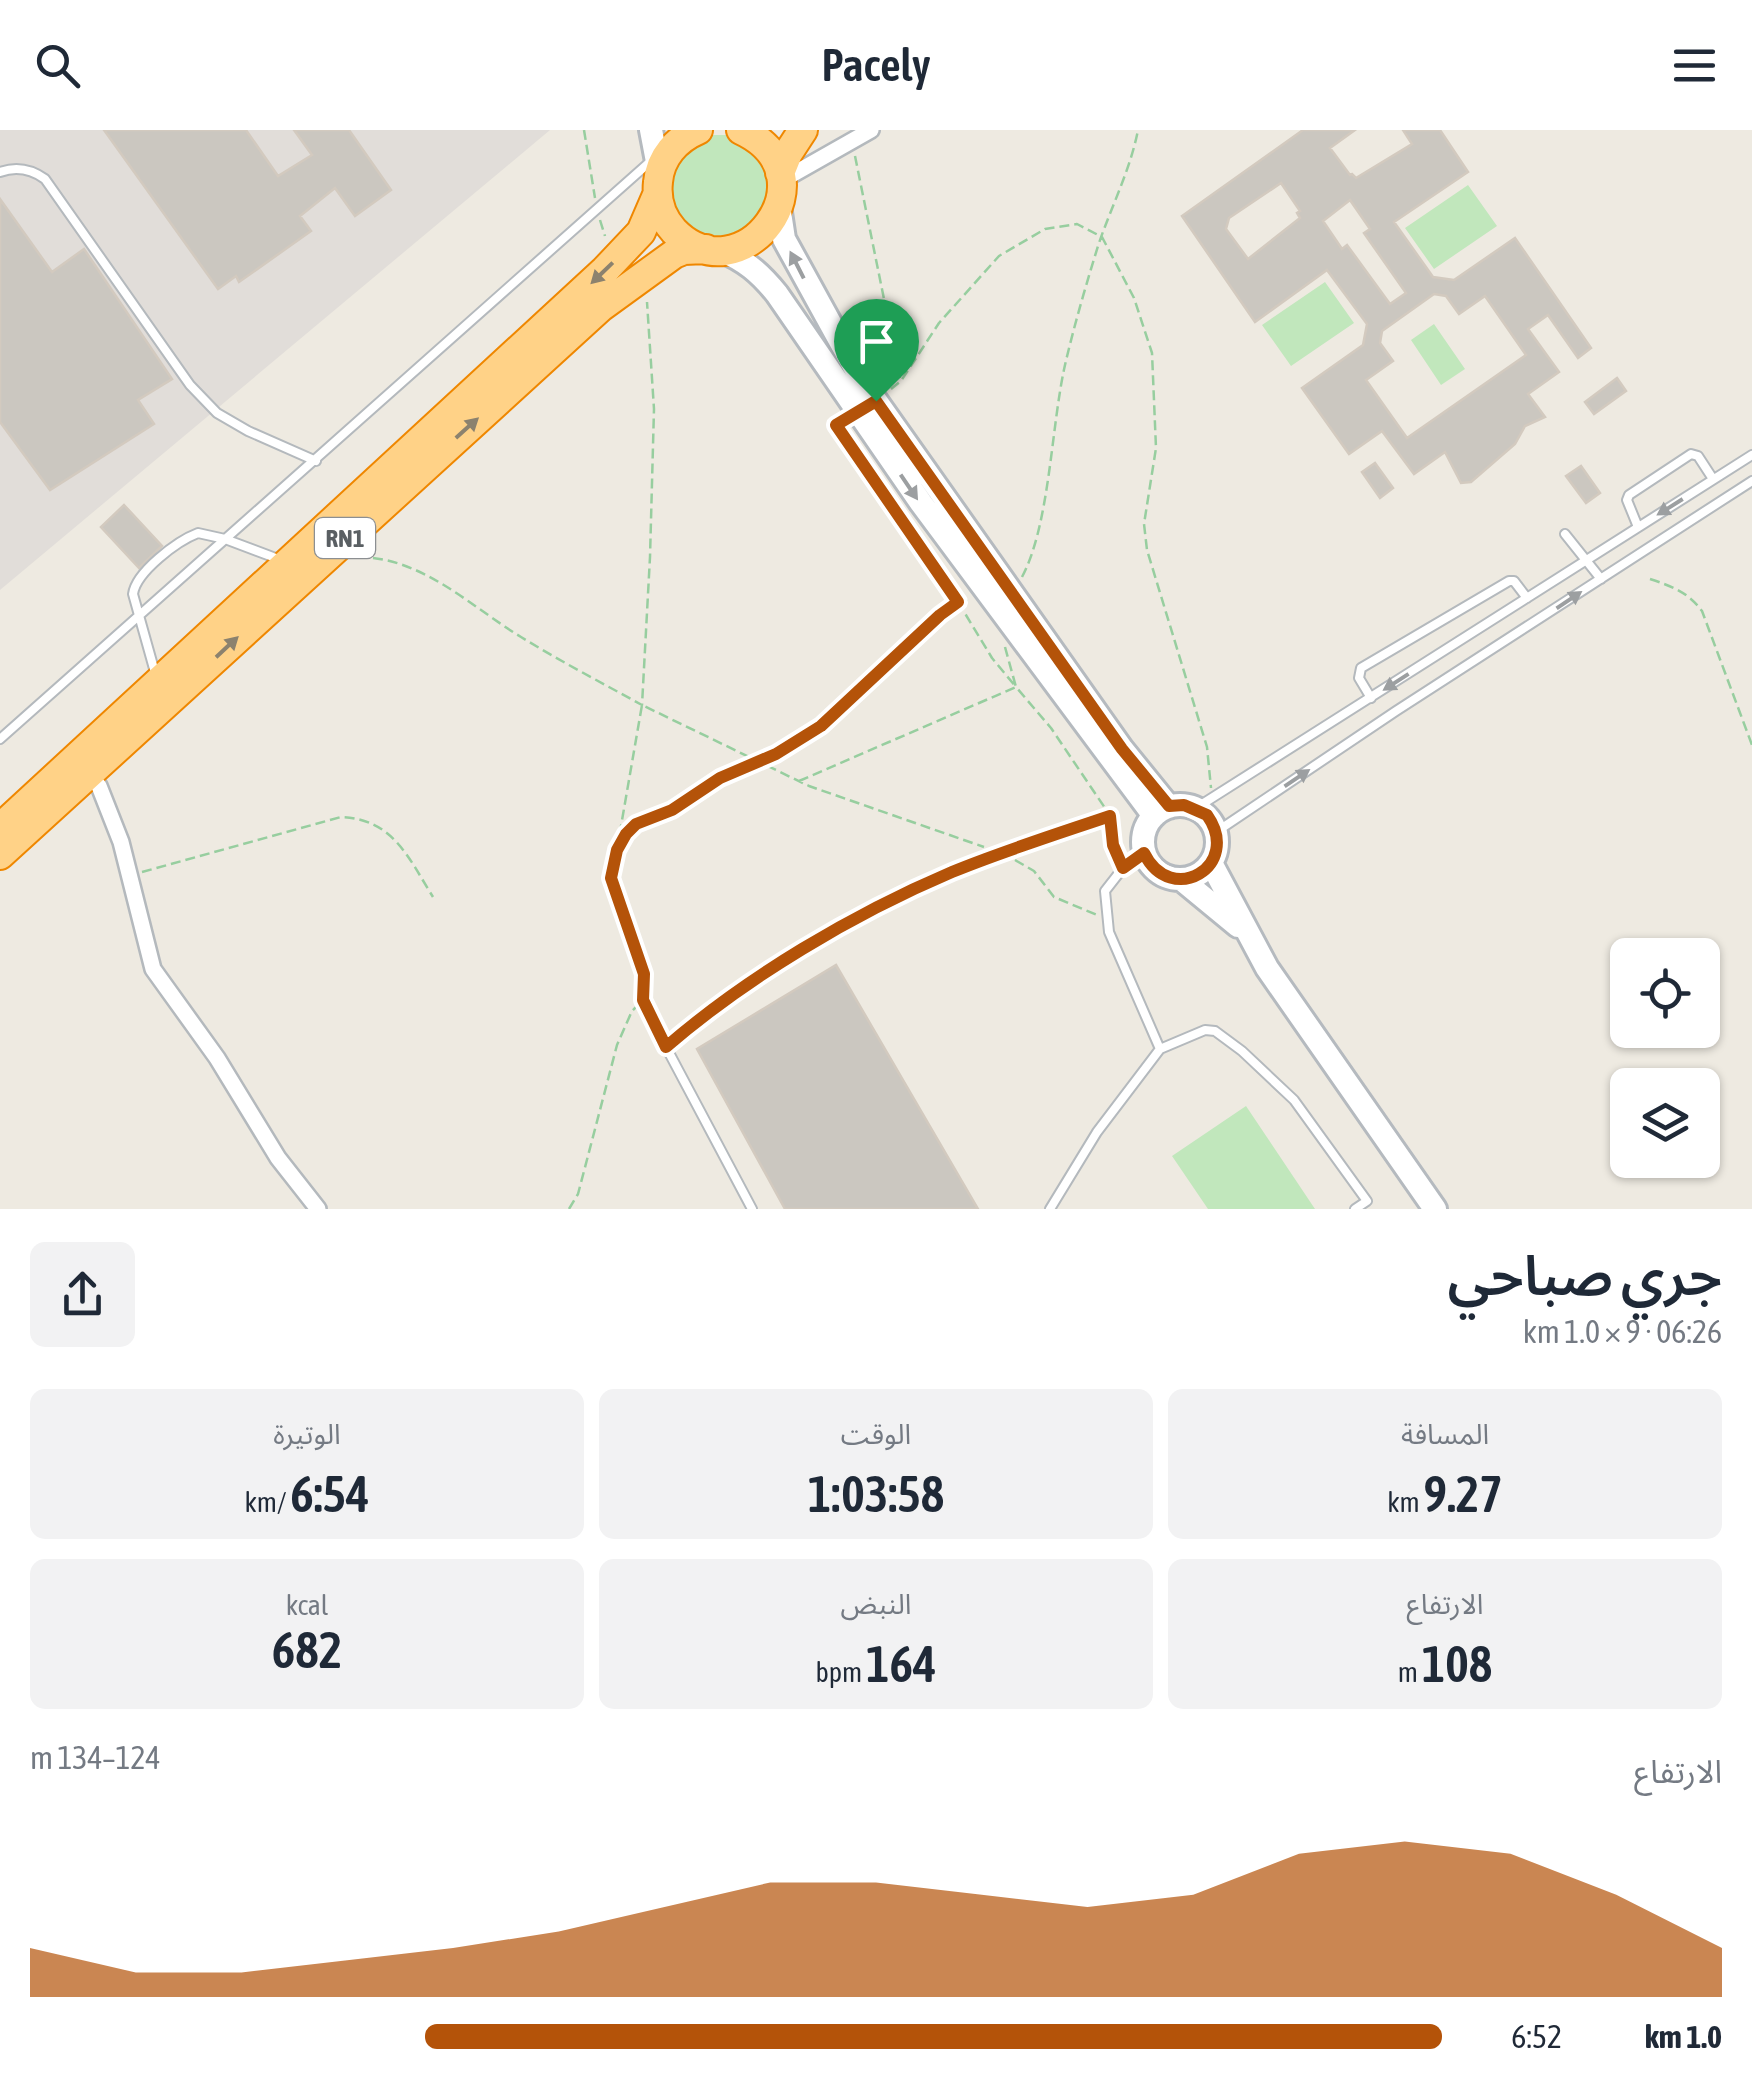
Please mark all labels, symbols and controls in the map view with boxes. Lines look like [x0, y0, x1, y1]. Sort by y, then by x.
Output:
icon: search [30, 38, 85, 93]
icon: menu [1667, 38, 1722, 93]
text: Pacely [821, 39, 931, 91]
one-way arrow [789, 251, 806, 280]
one-way arrow [590, 261, 614, 284]
pin [834, 299, 919, 402]
icon: arrive [849, 314, 904, 369]
one-way arrow [455, 417, 479, 440]
one-way arrow [899, 473, 918, 500]
one-way arrow [1656, 497, 1683, 516]
road number: RN1 [315, 518, 375, 558]
one-way arrow [1555, 591, 1582, 610]
one-way arrow [215, 636, 239, 659]
one-way arrow [1382, 673, 1410, 691]
one-way arrow [1283, 769, 1310, 787]
map controls [1610, 938, 1720, 1178]
button: locate [1610, 938, 1720, 1048]
button: layers [1610, 1068, 1720, 1178]
button: share [30, 1242, 135, 1347]
text: جري صباحي [1447, 1244, 1722, 1307]
text: 06:26 · 9 × 1.0 km [1523, 1313, 1722, 1350]
text: الوتيرة [273, 1418, 341, 1450]
text: الوقت [841, 1418, 911, 1450]
text: المسافة [1401, 1418, 1489, 1450]
text: 6:54 [290, 1465, 370, 1523]
text: 1:03:58 [808, 1465, 944, 1523]
text: 9.27 [1423, 1465, 1503, 1523]
text: /km [244, 1486, 290, 1518]
text: km [1387, 1486, 1423, 1518]
text: النبض [840, 1588, 912, 1620]
text: الارتفاع [1407, 1588, 1483, 1620]
text: kcal [286, 1589, 328, 1621]
text: 682 [272, 1621, 342, 1679]
text: 164 [866, 1635, 937, 1693]
text: 108 [1422, 1635, 1492, 1693]
text: bpm [815, 1656, 866, 1688]
text: m [1398, 1656, 1422, 1688]
text: 124–134 m [30, 1739, 161, 1776]
text: الارتفاع [1634, 1753, 1722, 1790]
text: 6:52 [1511, 2018, 1562, 2055]
text: 1.0 km [1645, 2018, 1722, 2055]

